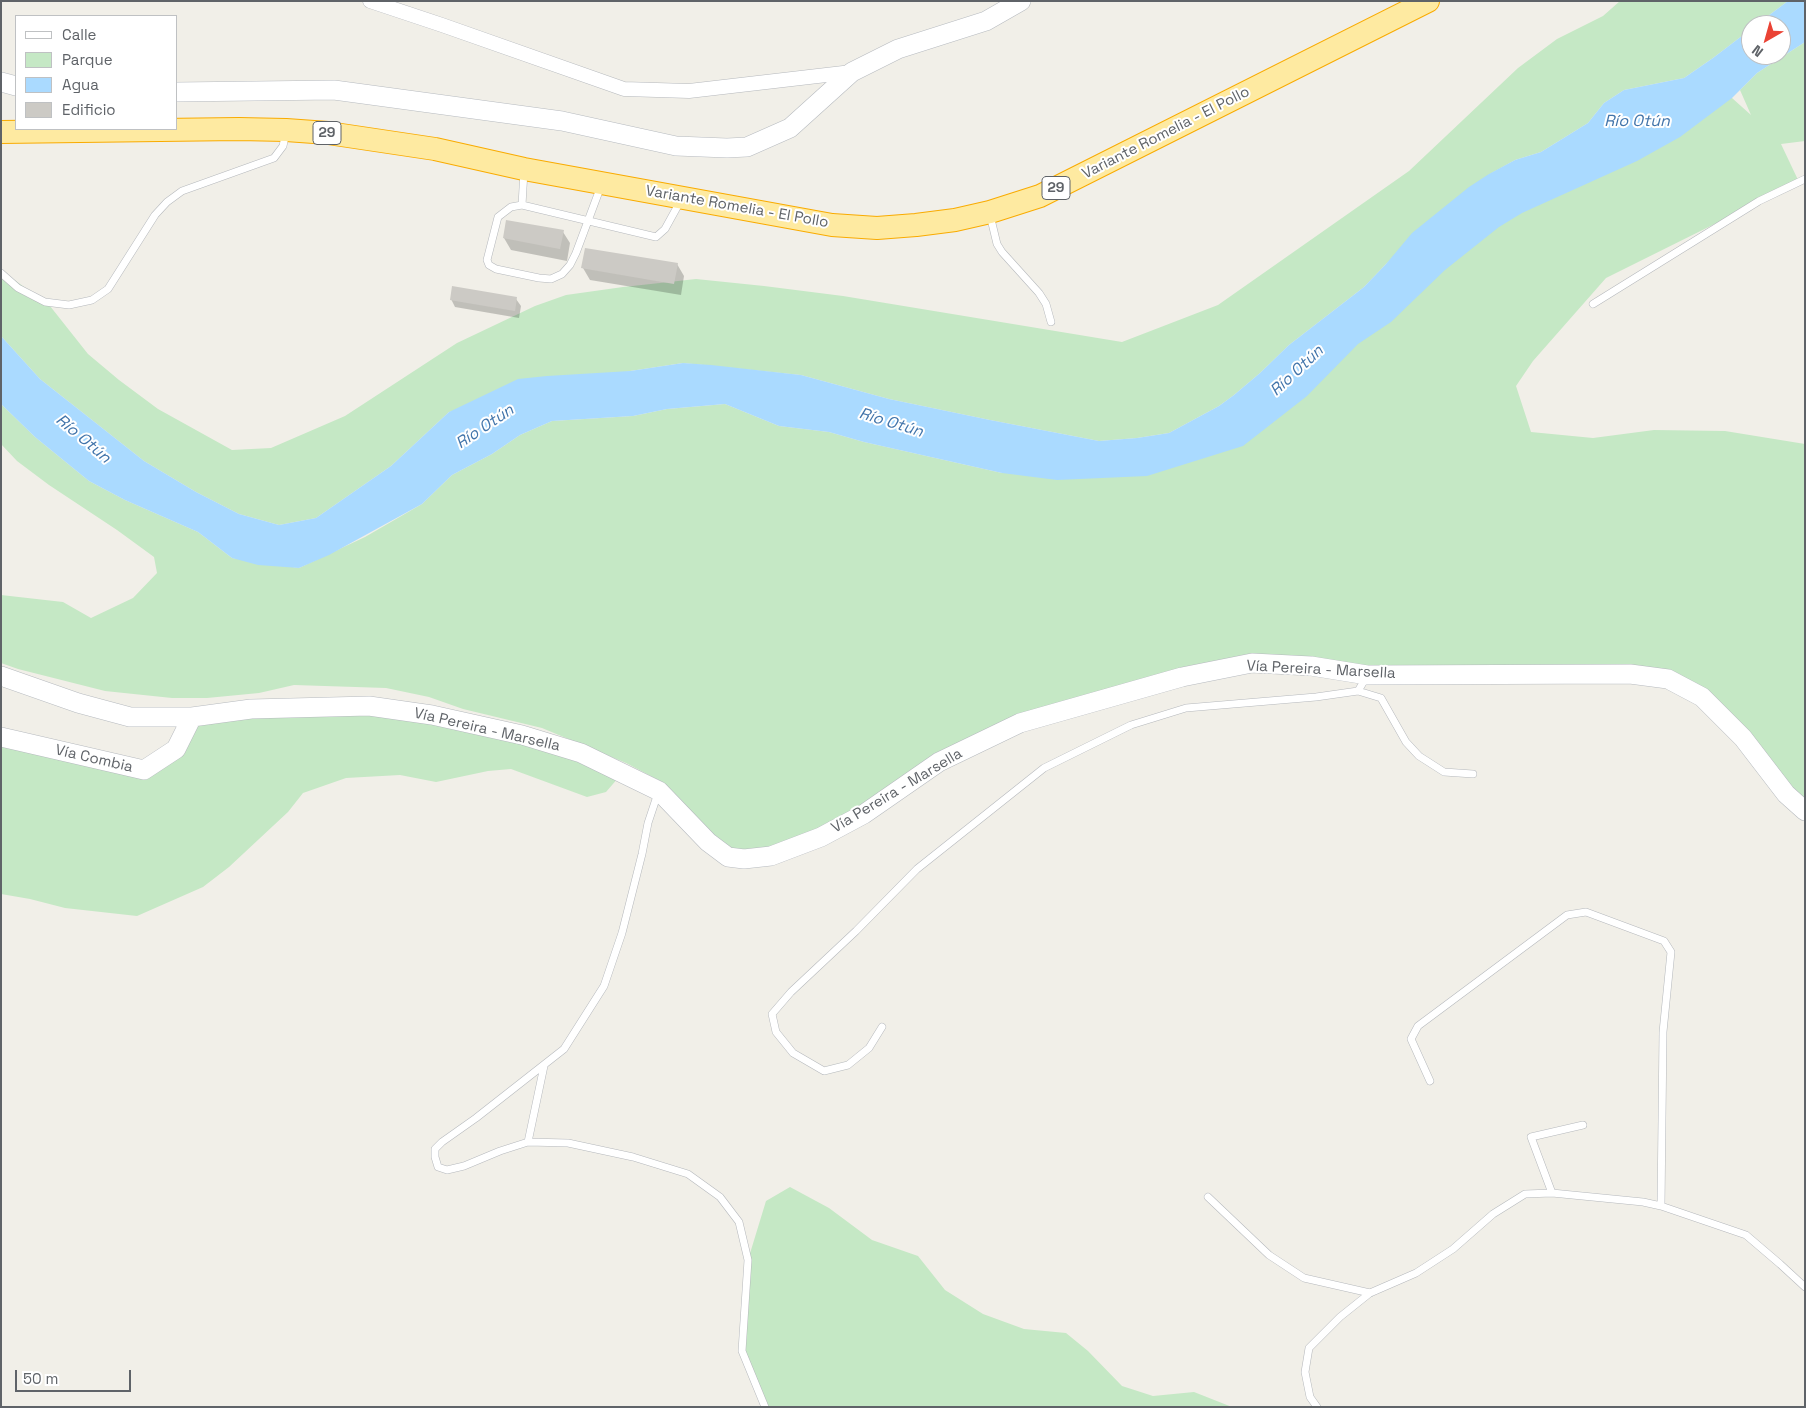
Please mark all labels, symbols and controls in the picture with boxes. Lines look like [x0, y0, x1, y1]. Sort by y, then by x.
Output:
legend [15, 15, 178, 130]
north arrow [1741, 15, 1791, 65]
text: Calle [62, 25, 97, 44]
text: N [1748, 41, 1767, 61]
text: Parque [62, 50, 113, 69]
text: Agua [62, 75, 99, 94]
street label: Variante Romelia - El Pollo [1079, 83, 1253, 183]
text: Edificio [62, 100, 116, 119]
water label: Río Otún [1604, 112, 1670, 132]
road number: 29 [313, 122, 341, 144]
road number: 29 [1042, 177, 1070, 200]
street label: Variante Romelia - El Pollo [644, 182, 830, 232]
water label: Río Otún [1266, 342, 1328, 400]
water label: Río Otún [452, 401, 518, 453]
water label: Río Otún [857, 404, 925, 442]
water label: Río Otún [52, 411, 114, 467]
street label: Vía Pereira - Marsella [1246, 657, 1396, 683]
street label: Vía Pereira - Marsella [412, 704, 562, 756]
street label: Vía Combia [53, 741, 135, 777]
street label: Vía Pereira - Marsella [828, 745, 966, 837]
scale bar [18, 1360, 134, 1392]
text: 50 m [23, 1369, 58, 1388]

